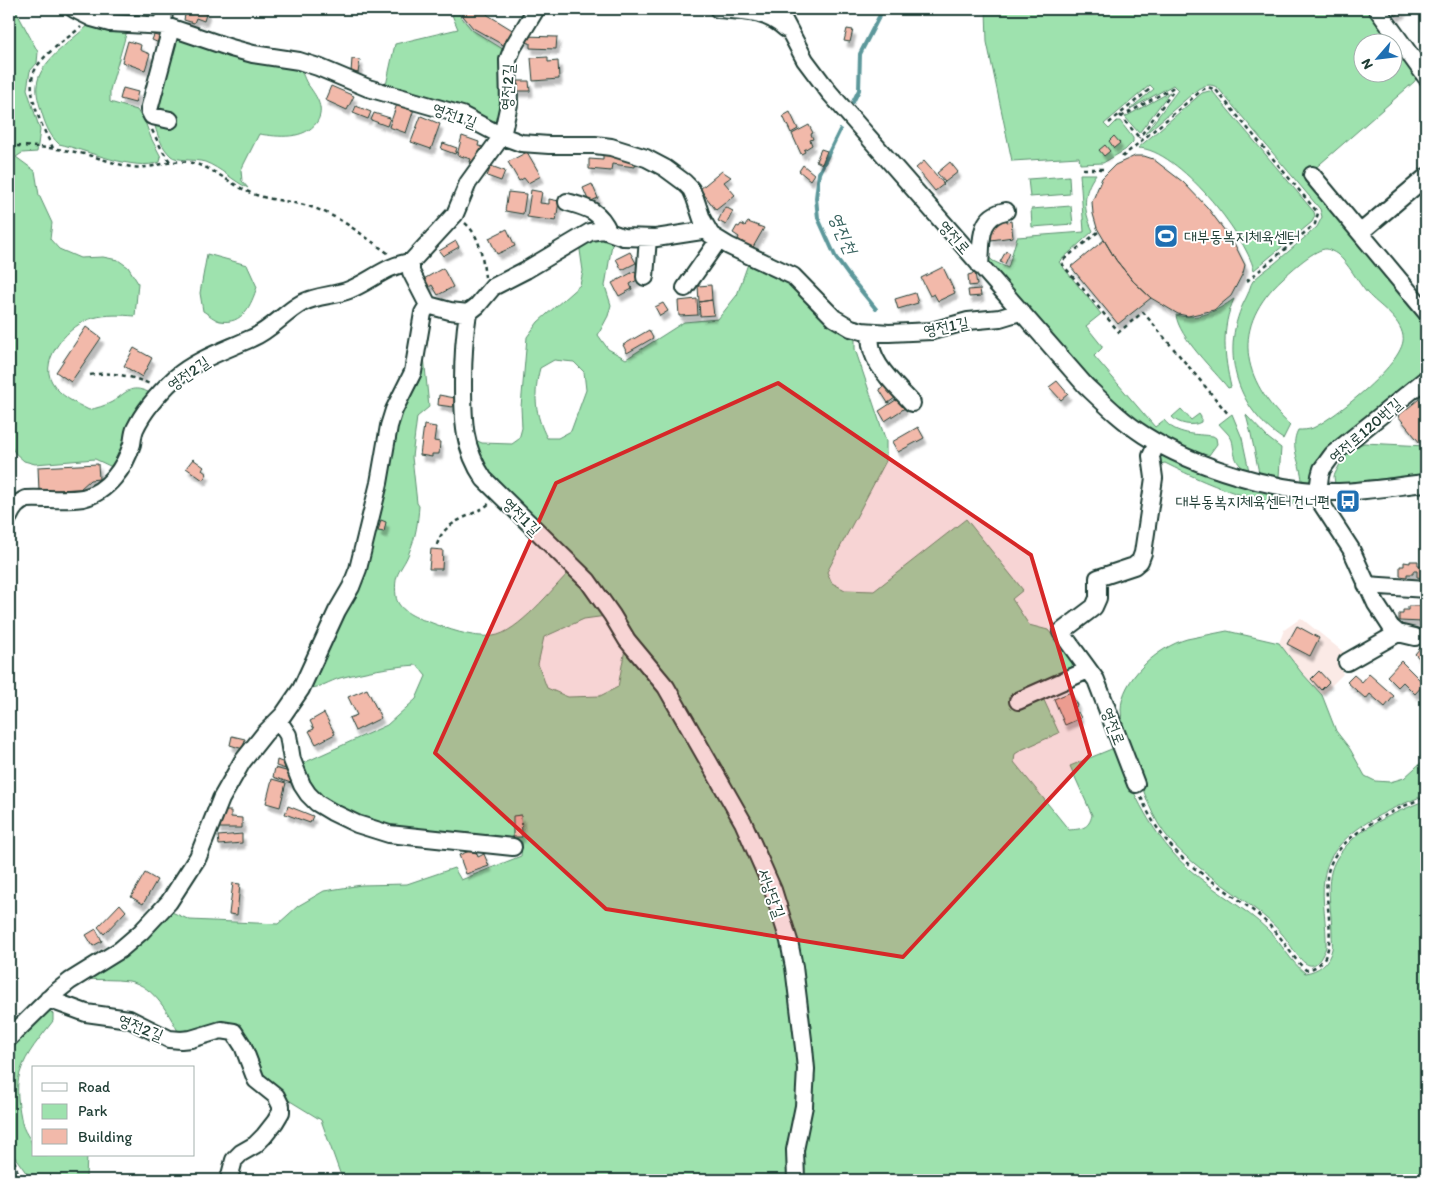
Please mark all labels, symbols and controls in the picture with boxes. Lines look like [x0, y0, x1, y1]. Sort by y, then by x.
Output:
north arrow [1352, 32, 1402, 82]
text: N [1357, 56, 1377, 72]
street label: 영전2길 [497, 63, 518, 111]
street label: 영전1길 [430, 99, 480, 132]
water label: 영진천 [824, 209, 863, 259]
street label: 영전로 [935, 217, 974, 258]
sports icon: 대부동복지체육센터 [1153, 223, 1179, 249]
place label: 대부동복지체육센터 [1184, 227, 1300, 246]
street label: 영전1길 [922, 313, 971, 340]
street label: 영전2길 [164, 352, 213, 395]
street label: 영전로120번길 [1325, 394, 1406, 467]
bus stop icon: 대부동복지체육센터건너편 [1335, 488, 1361, 514]
place label: 대부동복지체육센터건너편 [1176, 492, 1330, 511]
street label: 영전1길 [499, 493, 545, 539]
street label: 영전로 [1098, 705, 1129, 748]
street label: 서낭당길 [754, 866, 789, 921]
street label: 영전2길 [115, 1010, 166, 1045]
legend [32, 1066, 195, 1156]
text: Road [78, 1078, 111, 1096]
text: Park [78, 1102, 108, 1120]
text: Building [78, 1128, 132, 1146]

